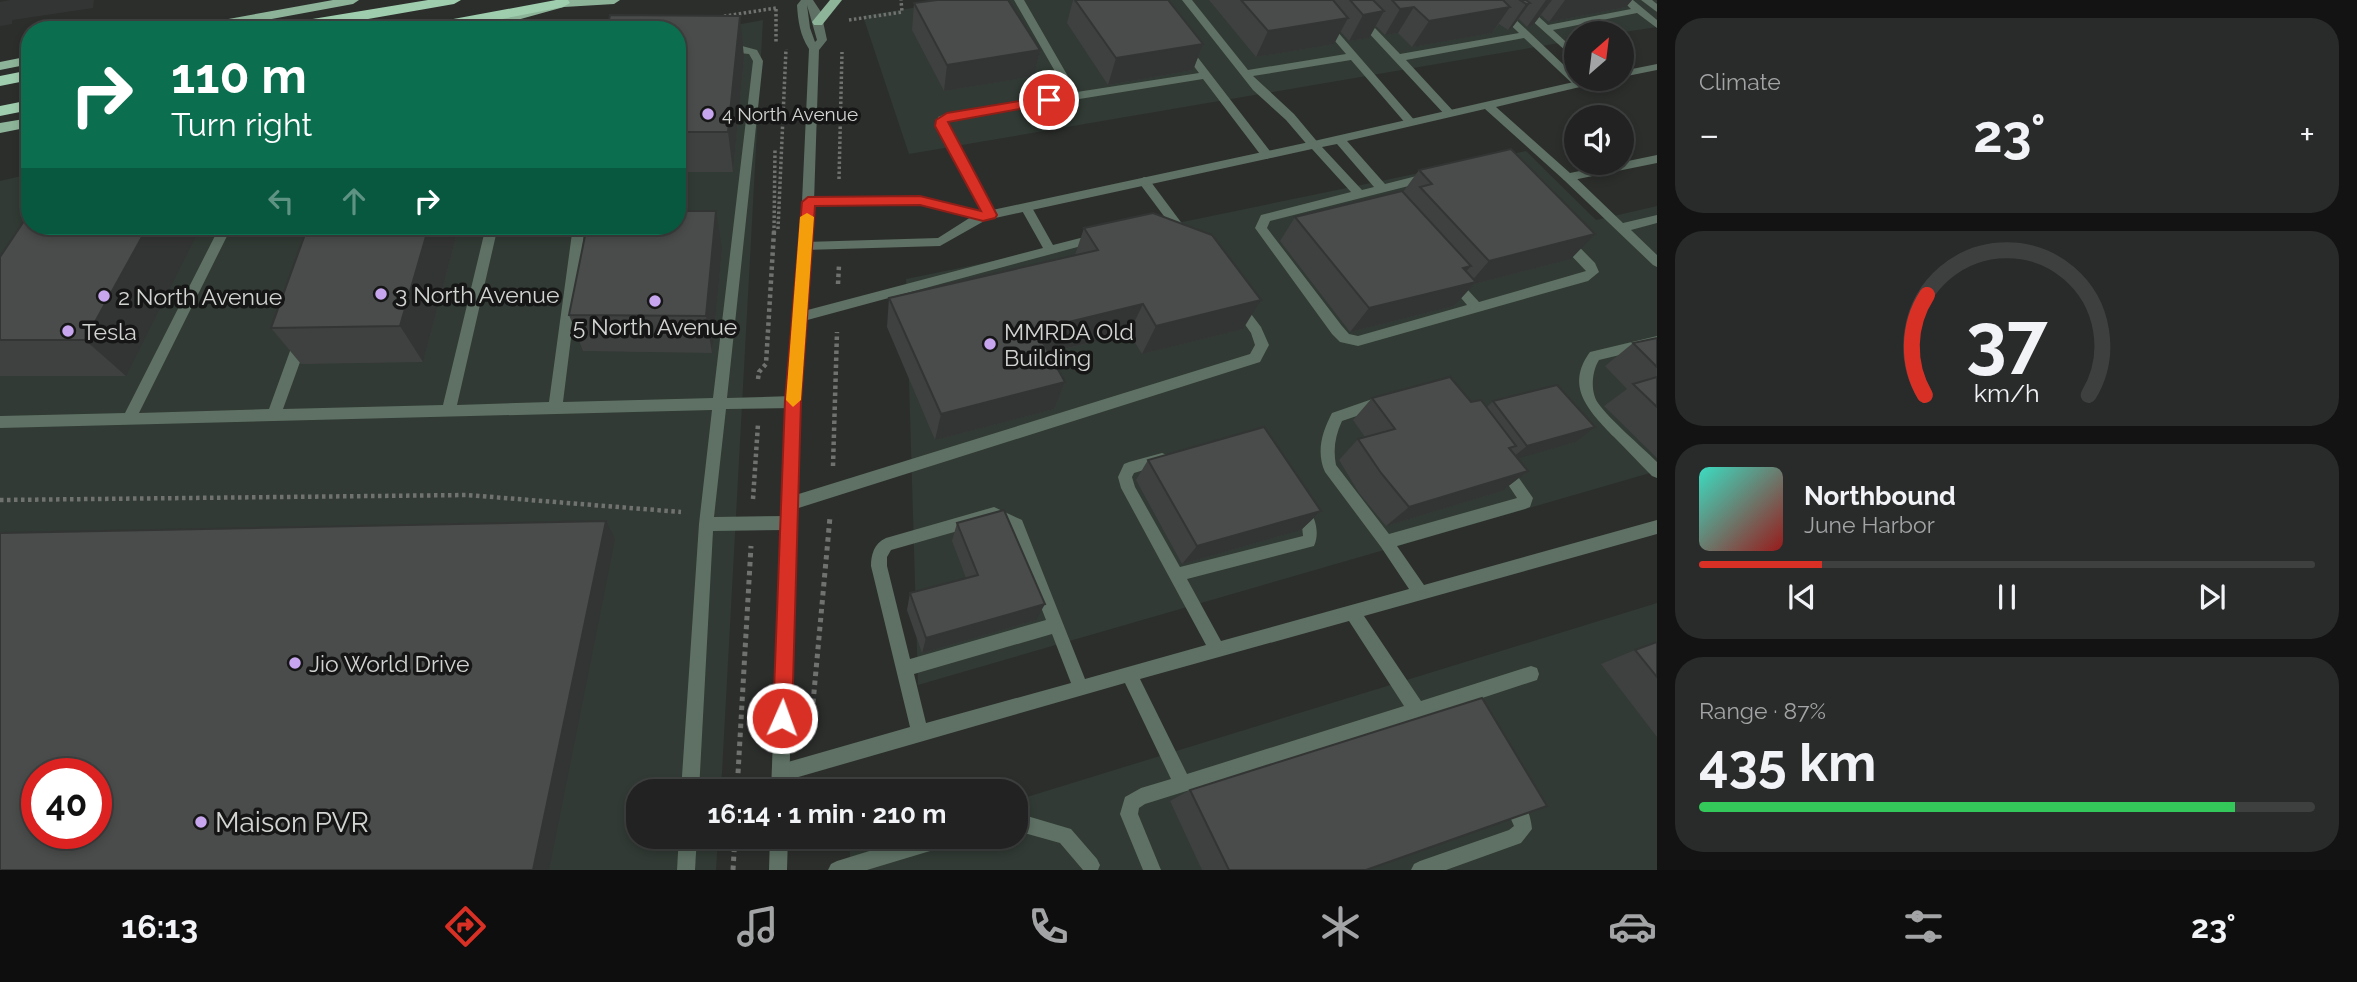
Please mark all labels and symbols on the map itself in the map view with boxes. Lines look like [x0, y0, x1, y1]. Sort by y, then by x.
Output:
north arrow [1564, 21, 1634, 91]
pin [1019, 70, 1079, 130]
place label: 4 North Avenue [722, 103, 858, 125]
marker: 4 North Avenue [700, 106, 716, 122]
place label: 3 North Avenue [395, 281, 559, 308]
place label: 2 North Avenue [118, 283, 282, 310]
marker: 3 North Avenue [373, 286, 389, 302]
marker: 2 North Avenue [96, 288, 112, 304]
marker: 5 North Avenue [647, 293, 663, 309]
place label: 5 North Avenue [573, 313, 737, 340]
place label: Tesla [82, 318, 137, 345]
place label: MMRDA Old Building [1004, 318, 1134, 371]
marker: Tesla [60, 323, 76, 339]
marker: MMRDA Old Building [982, 336, 998, 352]
place label: Jio World Drive [309, 650, 469, 677]
marker: Jio World Drive [287, 655, 303, 671]
position arrow [745, 681, 819, 755]
speed limit sign: 40 [21, 758, 112, 849]
place label: Maison PVR [215, 806, 369, 839]
marker: Maison PVR [193, 814, 209, 830]

